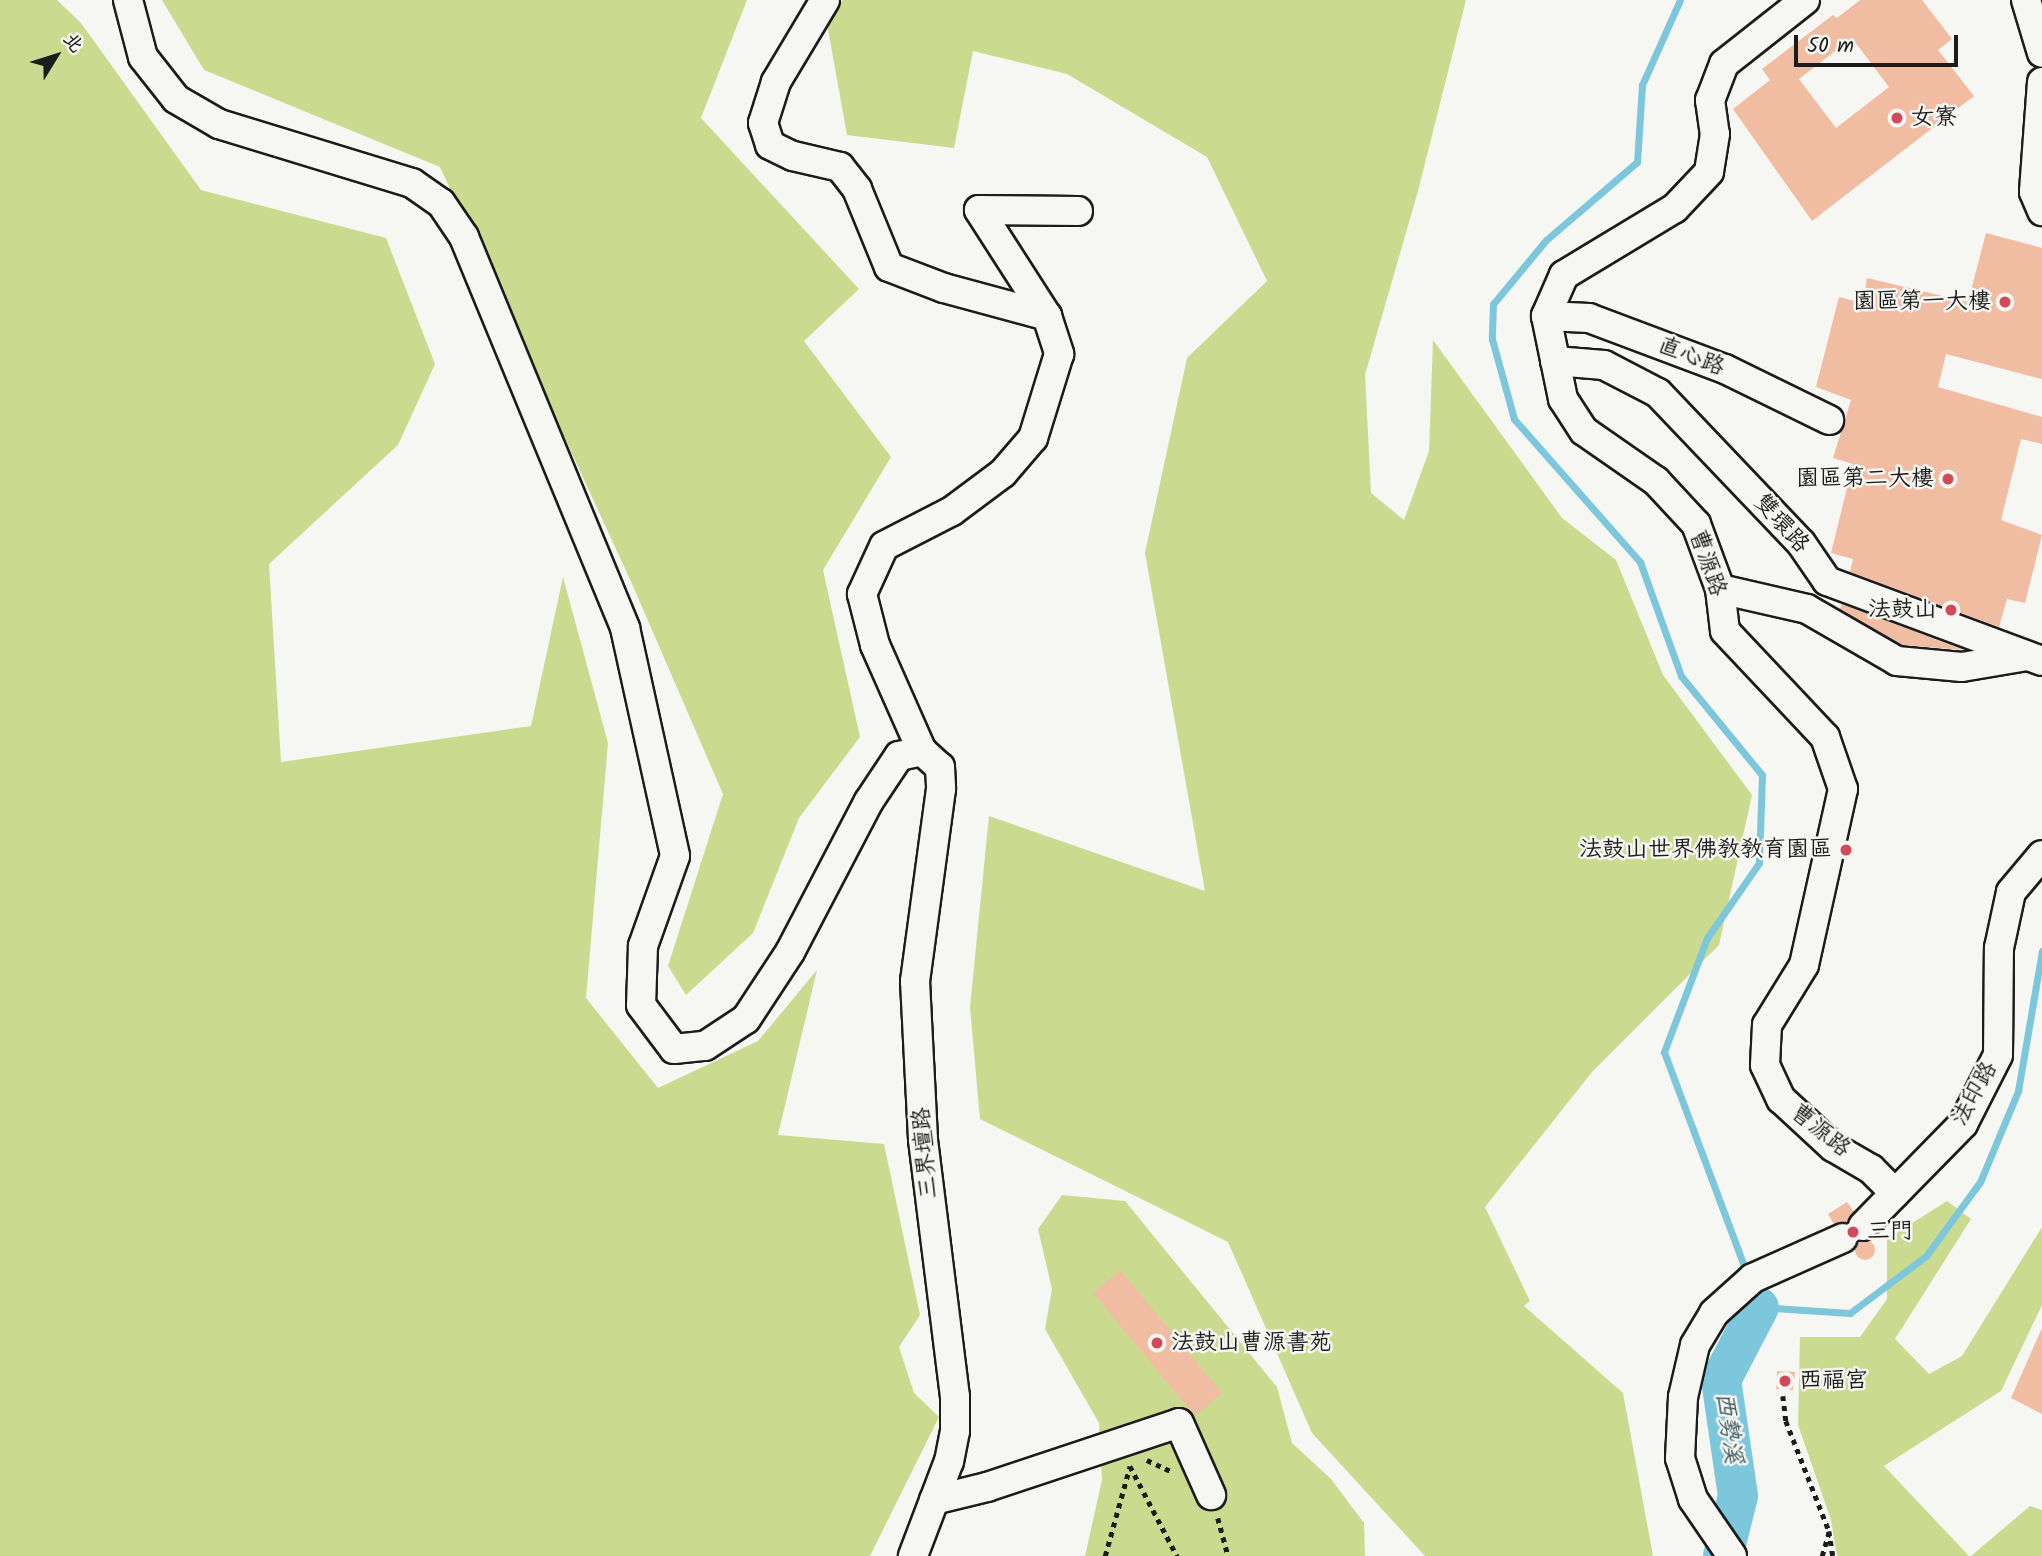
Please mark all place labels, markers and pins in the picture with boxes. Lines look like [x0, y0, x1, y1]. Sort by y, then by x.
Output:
place label: 女寮 [1911, 104, 1957, 132]
marker: 女寮 [1889, 110, 1905, 126]
place label: 園區第一大樓 [1853, 288, 1991, 316]
marker: 園區第一大樓 [1997, 294, 2013, 310]
place label: 園區第二大樓 [1796, 465, 1934, 493]
marker: 園區第二大樓 [1940, 471, 1956, 487]
place label: 法鼓山 [1868, 596, 1937, 624]
marker: 法鼓山 [1943, 602, 1959, 618]
place label: 法鼓山世界佛教教育園區 [1579, 836, 1832, 864]
marker: 法鼓山世界佛教教育園區 [1838, 842, 1854, 858]
place label: 三門 [1867, 1218, 1913, 1246]
marker: 三門 [1845, 1224, 1861, 1240]
place label: 法鼓山曹源書苑 [1171, 1329, 1332, 1357]
marker: 法鼓山曹源書苑 [1149, 1335, 1165, 1351]
place label: 西福宮 [1799, 1367, 1868, 1395]
marker: 西福宮 [1777, 1373, 1793, 1389]

